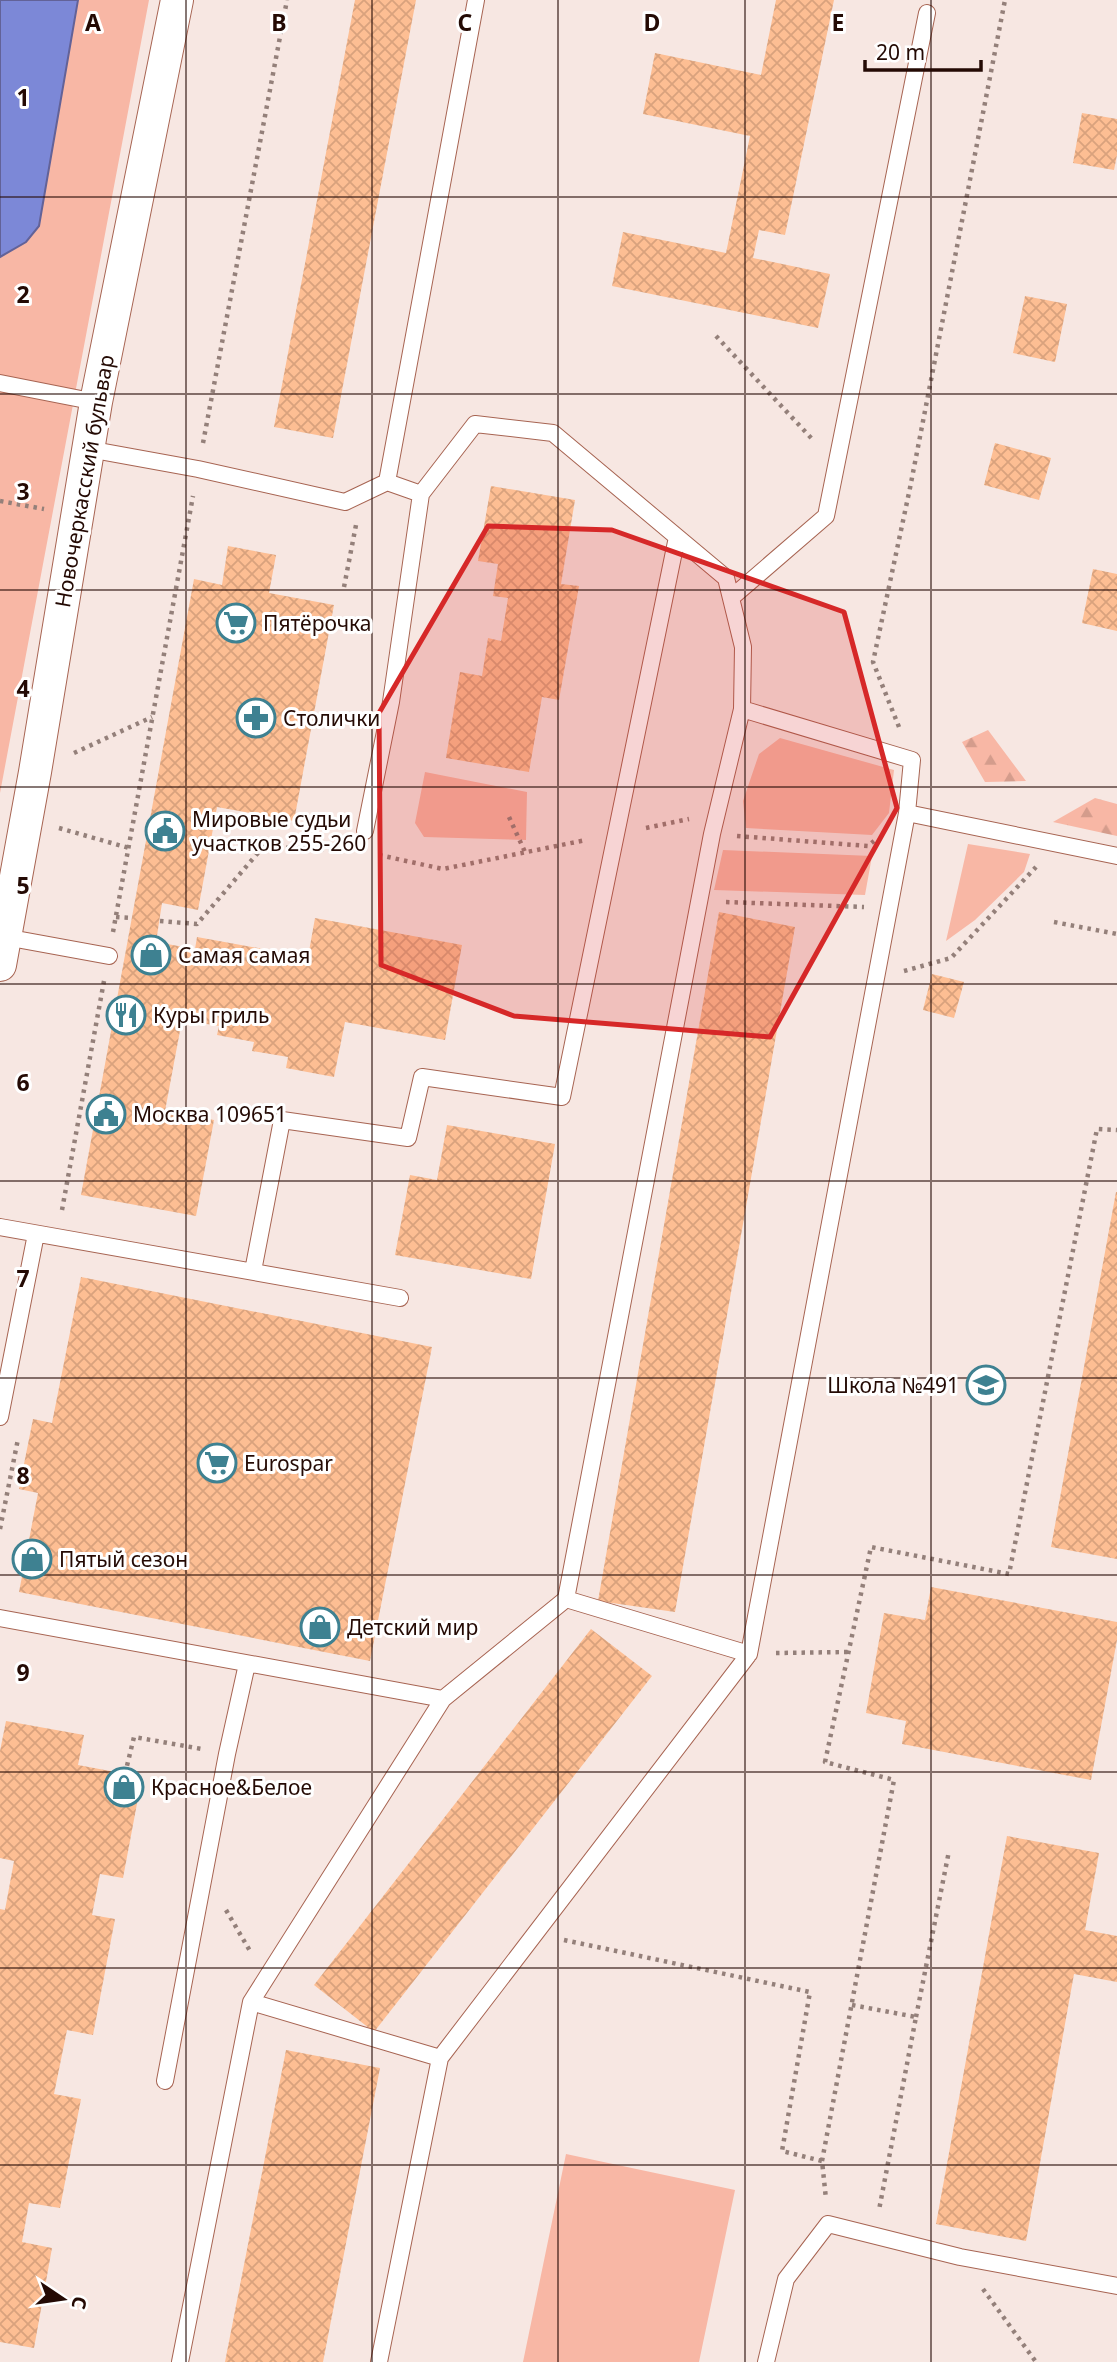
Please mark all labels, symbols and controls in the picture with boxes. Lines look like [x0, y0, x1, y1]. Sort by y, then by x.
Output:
text: A [85, 6, 101, 38]
text: B [271, 6, 287, 38]
text: C [458, 6, 473, 38]
text: D [644, 6, 660, 38]
text: E [832, 6, 844, 38]
scale bar [865, 28, 981, 72]
text: 20 m [876, 38, 925, 66]
text: 1 [16, 81, 30, 113]
text: 2 [16, 278, 30, 310]
street label: Новочеркасский бульвар [48, 352, 120, 610]
text: 3 [16, 475, 30, 507]
supermarket icon: Пятёрочка [215, 602, 257, 644]
place label: Пятёрочка [263, 609, 371, 637]
text: 4 [16, 672, 30, 704]
pharmacy icon: Столички [235, 697, 277, 739]
place label: Столички [283, 704, 380, 732]
place label: Мировые судьи участков 255-260 [192, 805, 366, 857]
public building icon: Мировые судьи участков 255-260 [144, 810, 186, 852]
text: 5 [16, 869, 30, 901]
shop icon: Самая самая [130, 934, 172, 976]
place label: Самая самая [178, 941, 310, 969]
restaurant icon: Куры гриль [105, 994, 147, 1036]
place label: Куры гриль [153, 1001, 270, 1029]
text: 6 [16, 1066, 30, 1098]
public building icon: Москва 109651 [85, 1093, 127, 1135]
place label: Москва 109651 [133, 1100, 287, 1128]
text: 7 [16, 1262, 30, 1294]
school or university icon: Школа №491 [965, 1364, 1007, 1406]
place label: Школа №491 [827, 1371, 959, 1399]
supermarket icon: Eurospar [196, 1442, 238, 1484]
place label: Eurospar [244, 1449, 333, 1477]
text: 8 [16, 1459, 30, 1491]
shop icon: Пятый сезон [11, 1538, 53, 1580]
place label: Пятый сезон [59, 1545, 188, 1573]
shop icon: Детский мир [299, 1606, 341, 1648]
place label: Детский мир [347, 1613, 478, 1641]
text: 9 [16, 1656, 30, 1688]
shop icon: Красное&Белое [103, 1766, 145, 1808]
place label: Красное&Белое [151, 1773, 312, 1801]
north arrow [28, 2264, 98, 2334]
text: С [66, 2294, 94, 2312]

